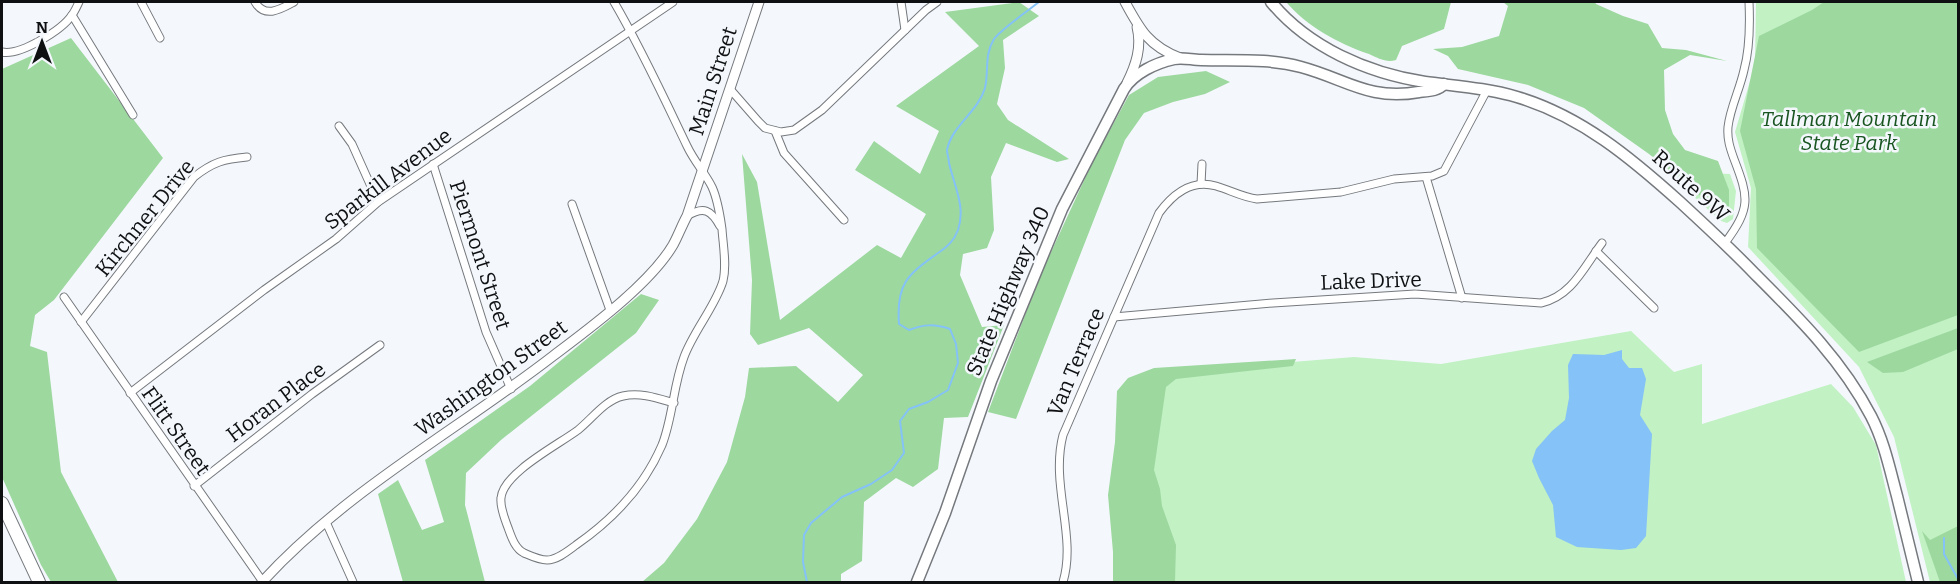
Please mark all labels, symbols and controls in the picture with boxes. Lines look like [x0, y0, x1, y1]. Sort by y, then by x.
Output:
north arrow [12, 12, 72, 72]
text: N [36, 18, 48, 37]
street label: Main Street [683, 23, 743, 139]
park label: Tallman Mountain State Park [1761, 106, 1937, 156]
street label: Sparkill Avenue [319, 123, 457, 235]
street label: Route 9W [1647, 144, 1735, 228]
street label: Kirchner Drive [90, 154, 200, 282]
street label: Piermont Street [444, 177, 517, 333]
street label: State Highway 340 [961, 202, 1055, 380]
street label: Lake Drive [1320, 266, 1422, 296]
street label: Van Terrace [1041, 304, 1111, 420]
street label: Washington Street [410, 314, 572, 442]
street label: Horan Place [221, 356, 331, 448]
street label: Flitt Street [136, 382, 216, 481]

